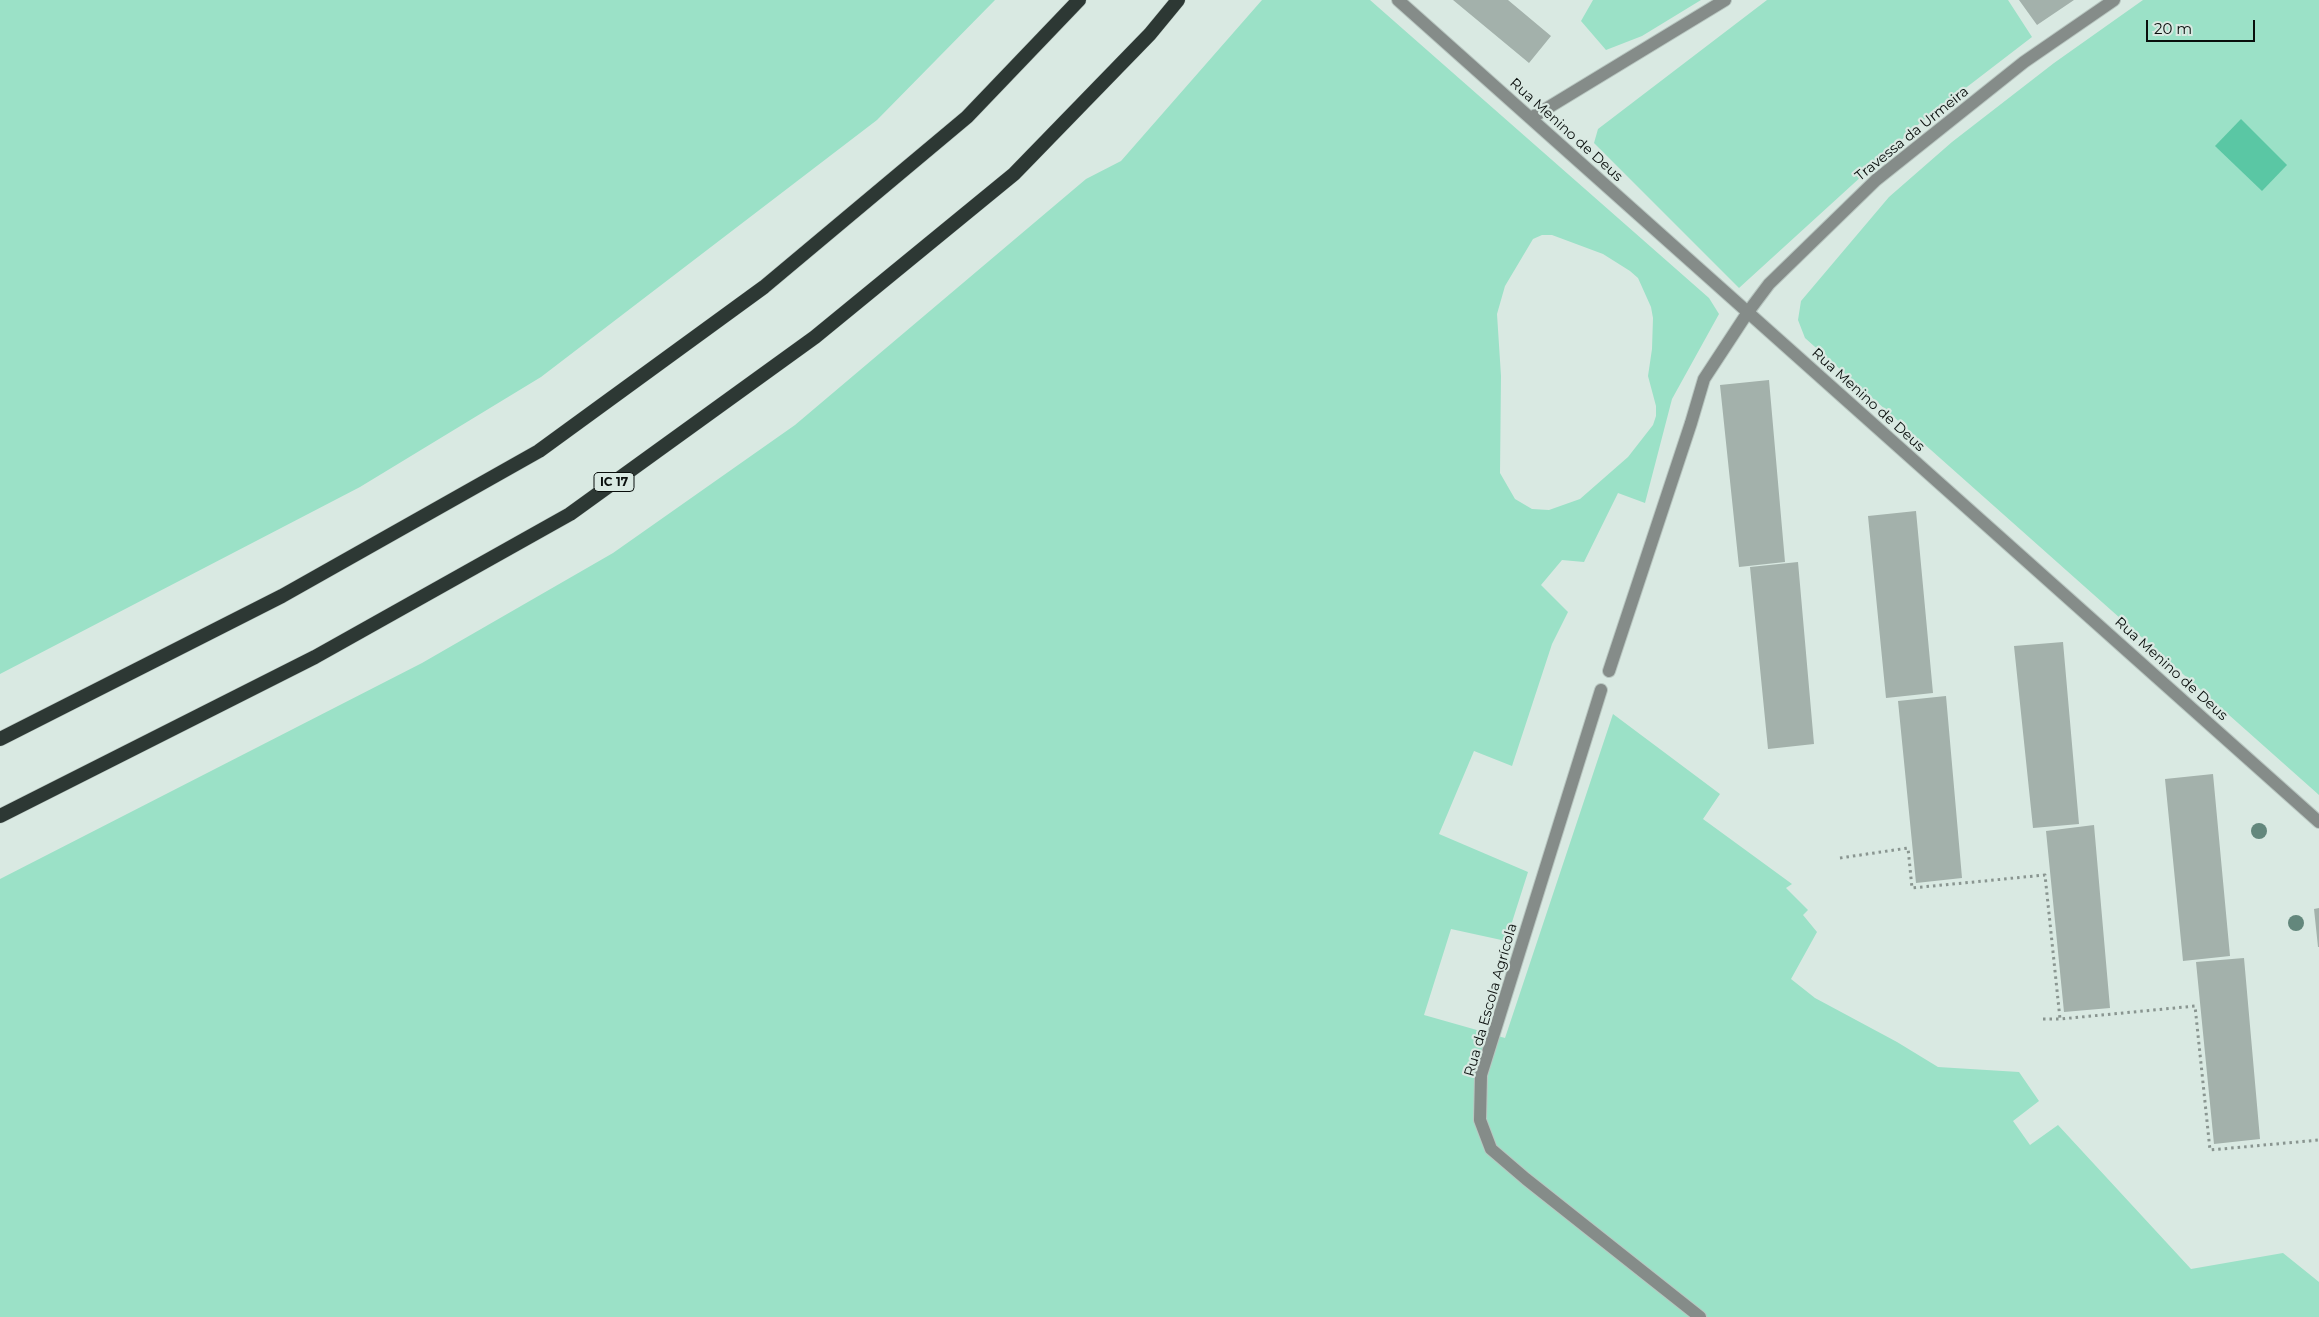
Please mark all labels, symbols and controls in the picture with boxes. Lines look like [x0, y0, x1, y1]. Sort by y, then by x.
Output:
scale bar [2149, 10, 2258, 42]
text: 20 m [2154, 19, 2192, 38]
street label: Rua Menino de Deus [1506, 75, 1626, 185]
street label: Travessa da Urmeira [1852, 83, 1972, 185]
street label: Rua Menino de Deus [1808, 345, 1928, 455]
road number: IC 17 [594, 472, 634, 492]
street label: Rua Menino de Deus [2111, 614, 2231, 724]
street label: Rua da Escola Agrícola [1461, 921, 1521, 1079]

